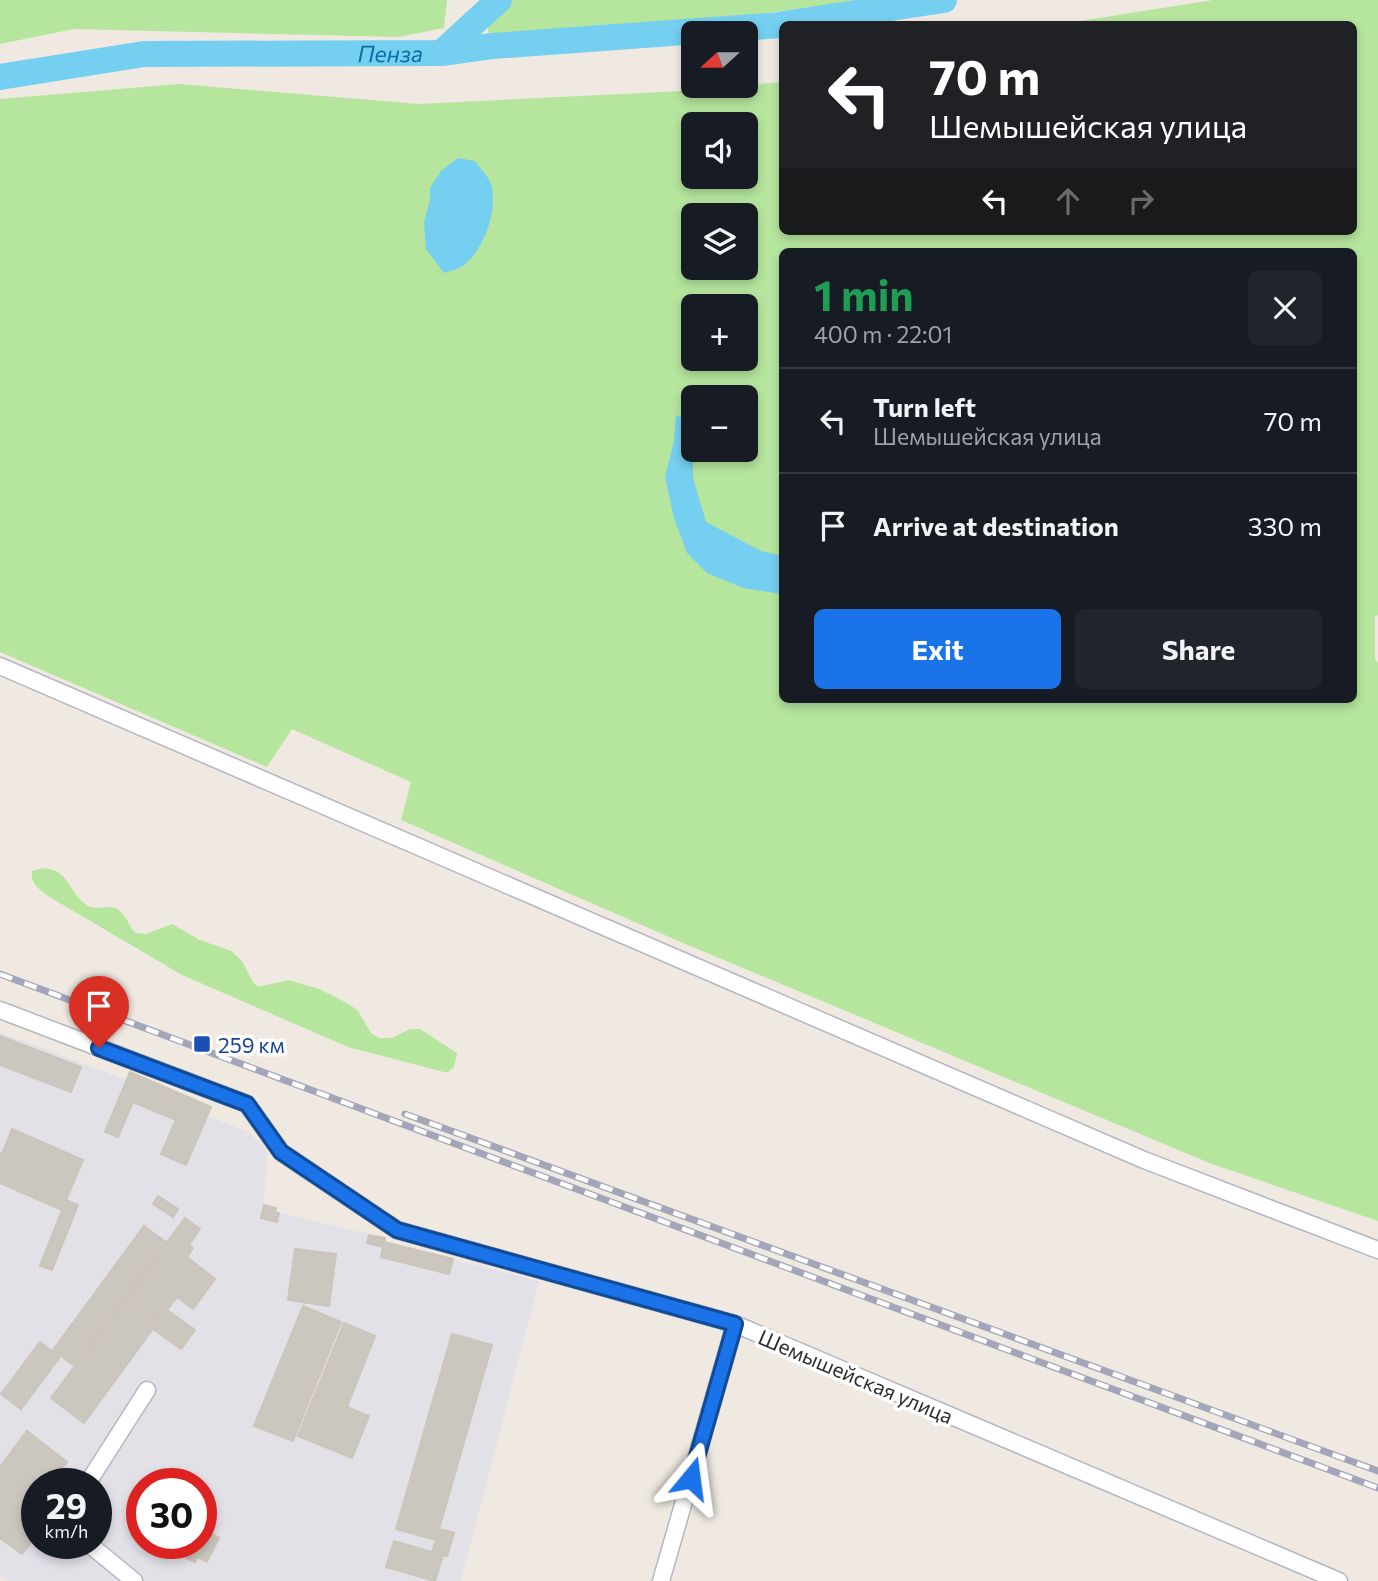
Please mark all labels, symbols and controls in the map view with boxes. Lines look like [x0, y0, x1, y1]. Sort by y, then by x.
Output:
north arrow [681, 21, 758, 98]
map controls [681, 21, 758, 462]
water label: Пенза [357, 39, 423, 67]
text: 70 m [929, 45, 1040, 105]
icon: left [814, 49, 905, 140]
text: Шемышейская улица [929, 105, 1247, 145]
button: sound [681, 112, 758, 189]
icon: left [976, 182, 1014, 220]
icon: ahead [1049, 182, 1087, 220]
icon: right [1122, 182, 1160, 220]
button: layers [681, 203, 758, 280]
text: 1 min [814, 268, 914, 320]
button: close [1248, 271, 1322, 345]
button: + [681, 294, 758, 371]
text: 400 m · 22:01 [814, 320, 952, 348]
button: − [681, 385, 758, 462]
text: Turn left [873, 391, 976, 422]
icon: left [814, 402, 852, 440]
text: 70 m [1264, 405, 1322, 436]
text: Шемышейская улица [873, 422, 1102, 450]
icon: arrive [814, 507, 852, 545]
text: Arrive at destination [873, 510, 1119, 541]
text: 330 m [1248, 510, 1322, 541]
button: Exit [814, 609, 1061, 689]
button: Share [1075, 609, 1322, 689]
pin [69, 976, 129, 1048]
icon: arrive [80, 987, 118, 1025]
place label: 259 км [218, 1032, 285, 1057]
marker: 259 км [192, 1034, 212, 1054]
street label: Шемышейская улица [755, 1324, 957, 1428]
position arrow [654, 1441, 728, 1515]
speed limit sign: 30 [126, 1468, 217, 1559]
text: 29 [46, 1483, 87, 1526]
text: km/h [45, 1520, 88, 1542]

